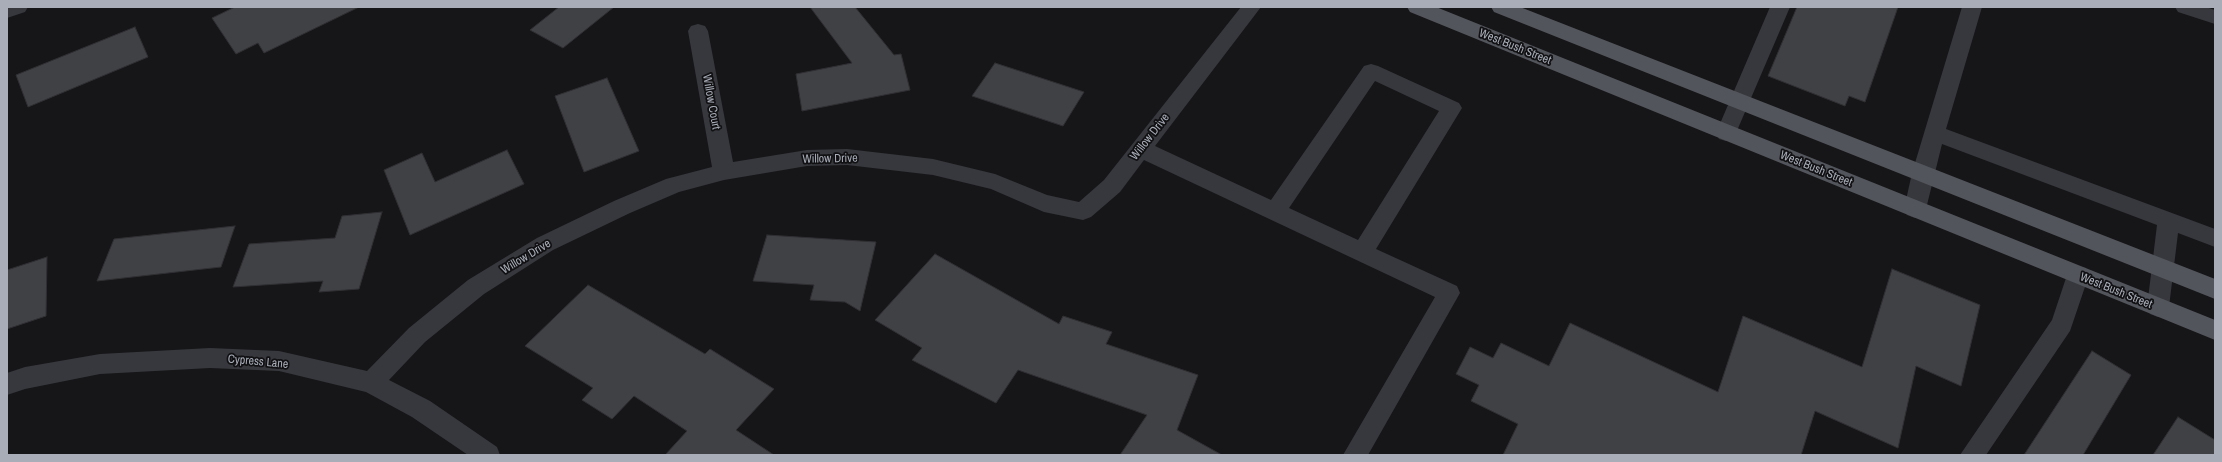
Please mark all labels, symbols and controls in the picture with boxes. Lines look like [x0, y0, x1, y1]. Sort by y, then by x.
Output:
street label: West Bush Street [1477, 26, 1553, 68]
street label: Willow Court [699, 73, 723, 131]
street label: Willow Drive [1127, 111, 1173, 163]
street label: West Bush Street [1778, 148, 1854, 190]
street label: Willow Drive [802, 151, 858, 167]
street label: Willow Drive [499, 237, 553, 277]
street label: West Bush Street [2078, 270, 2154, 312]
street label: Cypress Lane [227, 352, 289, 372]

